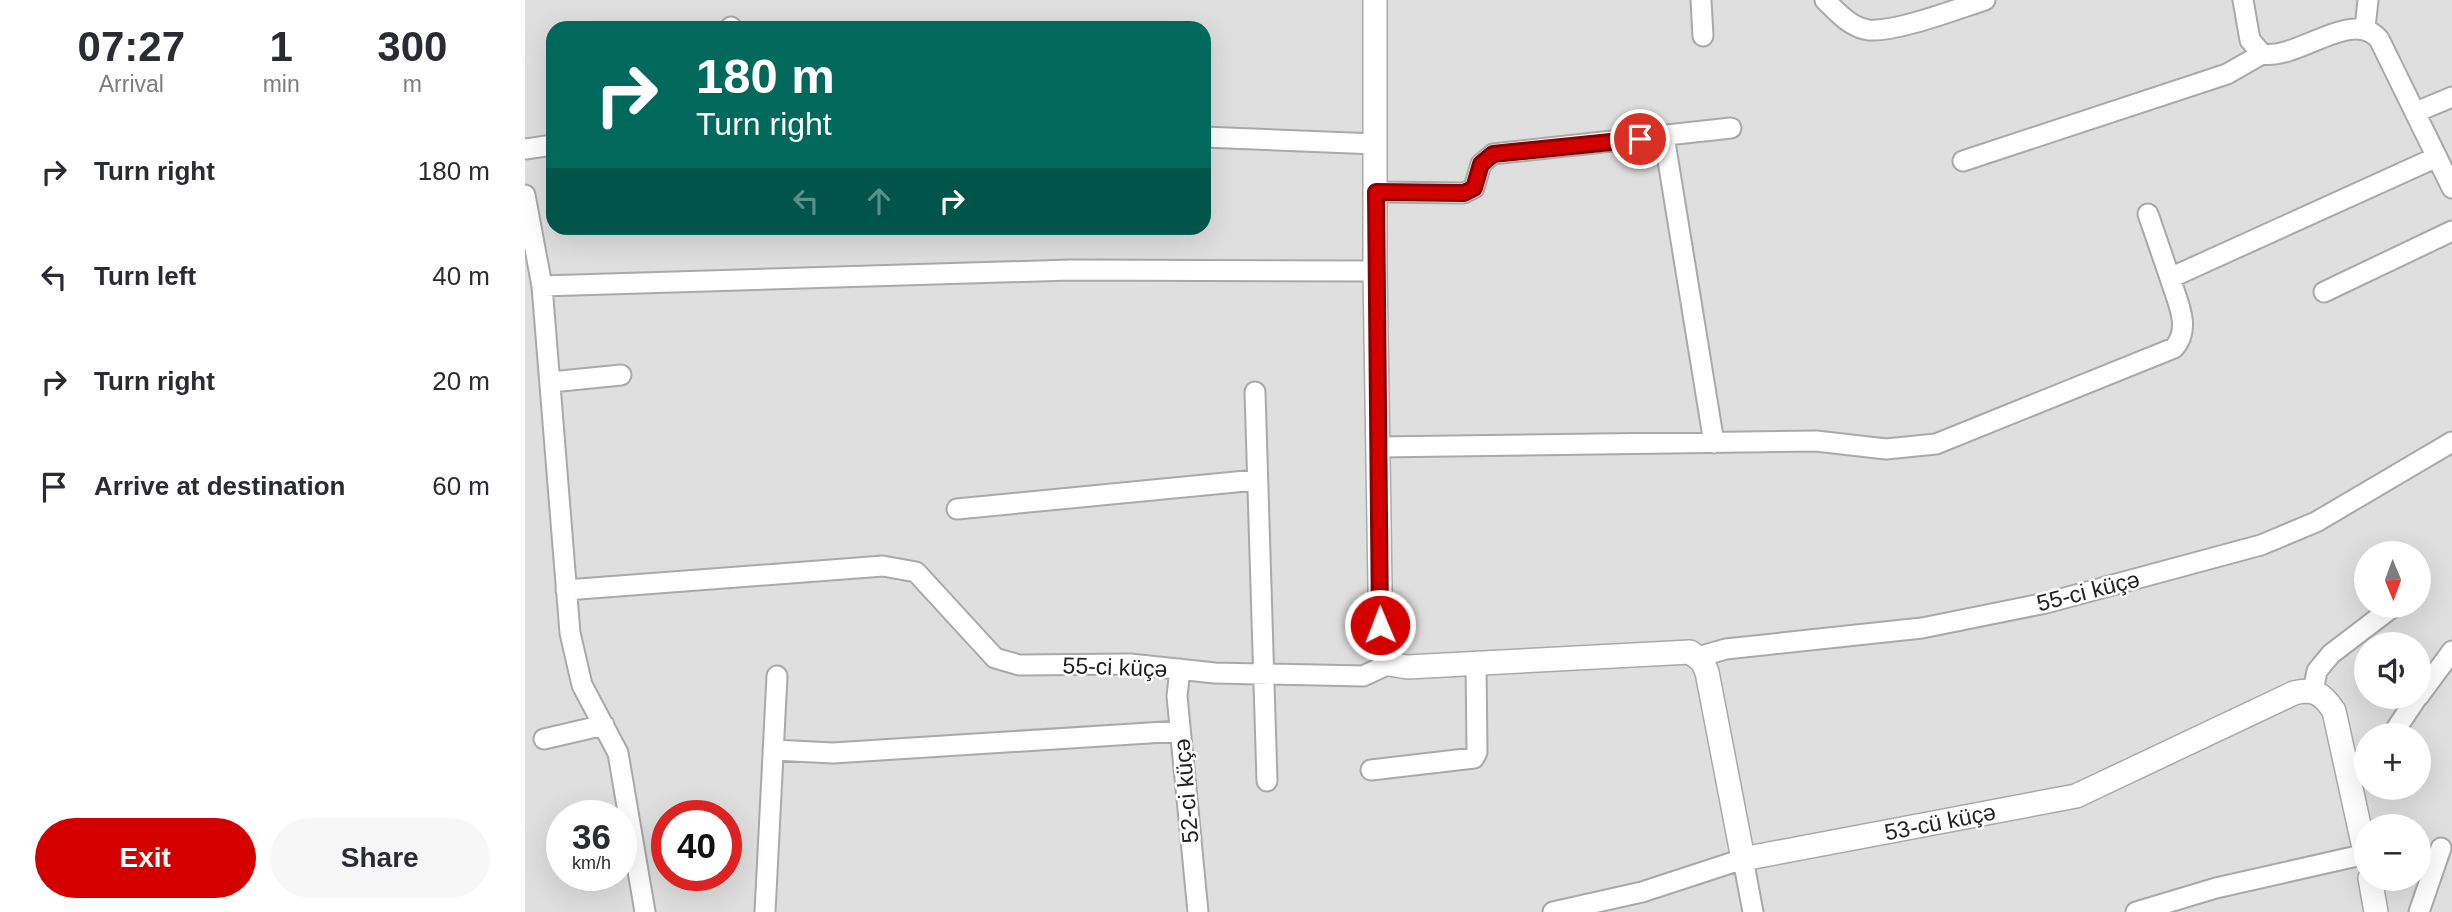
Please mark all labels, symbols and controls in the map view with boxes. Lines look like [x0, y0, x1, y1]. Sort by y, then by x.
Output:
text: 07:27 [78, 23, 185, 70]
text: 1 [269, 23, 293, 70]
text: 300 [377, 23, 447, 70]
icon: right [581, 49, 672, 140]
text: 180 m [696, 49, 835, 103]
text: Arrival [99, 71, 164, 97]
text: min [263, 71, 300, 97]
text: m [403, 71, 422, 97]
text: Turn right [696, 106, 832, 142]
pin [1610, 109, 1670, 169]
icon: arrive [1621, 120, 1659, 158]
icon: right [35, 153, 73, 191]
text: Turn right [94, 156, 215, 186]
text: 180 m [418, 156, 490, 186]
icon: left [787, 182, 825, 220]
icon: ahead [860, 182, 898, 220]
icon: right [933, 182, 971, 220]
icon: left [35, 258, 73, 296]
text: Turn left [94, 261, 196, 291]
text: 40 m [432, 261, 490, 291]
icon: right [35, 363, 73, 401]
text: Turn right [94, 366, 215, 396]
text: 20 m [432, 366, 490, 396]
icon: arrive [35, 468, 73, 506]
text: Arrive at destination [94, 471, 345, 501]
text: 60 m [432, 471, 490, 501]
north arrow [2354, 541, 2431, 618]
map controls [2354, 541, 2431, 891]
street label: 55-ci küçə [2034, 566, 2142, 616]
position arrow [1343, 588, 1417, 662]
button: sound [2354, 632, 2431, 709]
street label: 55-ci küçə [1062, 652, 1168, 682]
button: + [2354, 723, 2431, 800]
street label: 52-ci küçə [1168, 738, 1204, 844]
street label: 53-cü küçə [1882, 799, 1998, 845]
speed limit sign: 40 [651, 800, 742, 891]
button: − [2354, 814, 2431, 891]
text: 36 [572, 817, 611, 856]
button: Exit [35, 818, 256, 898]
button: Share [270, 818, 490, 898]
text: km/h [572, 853, 611, 873]

